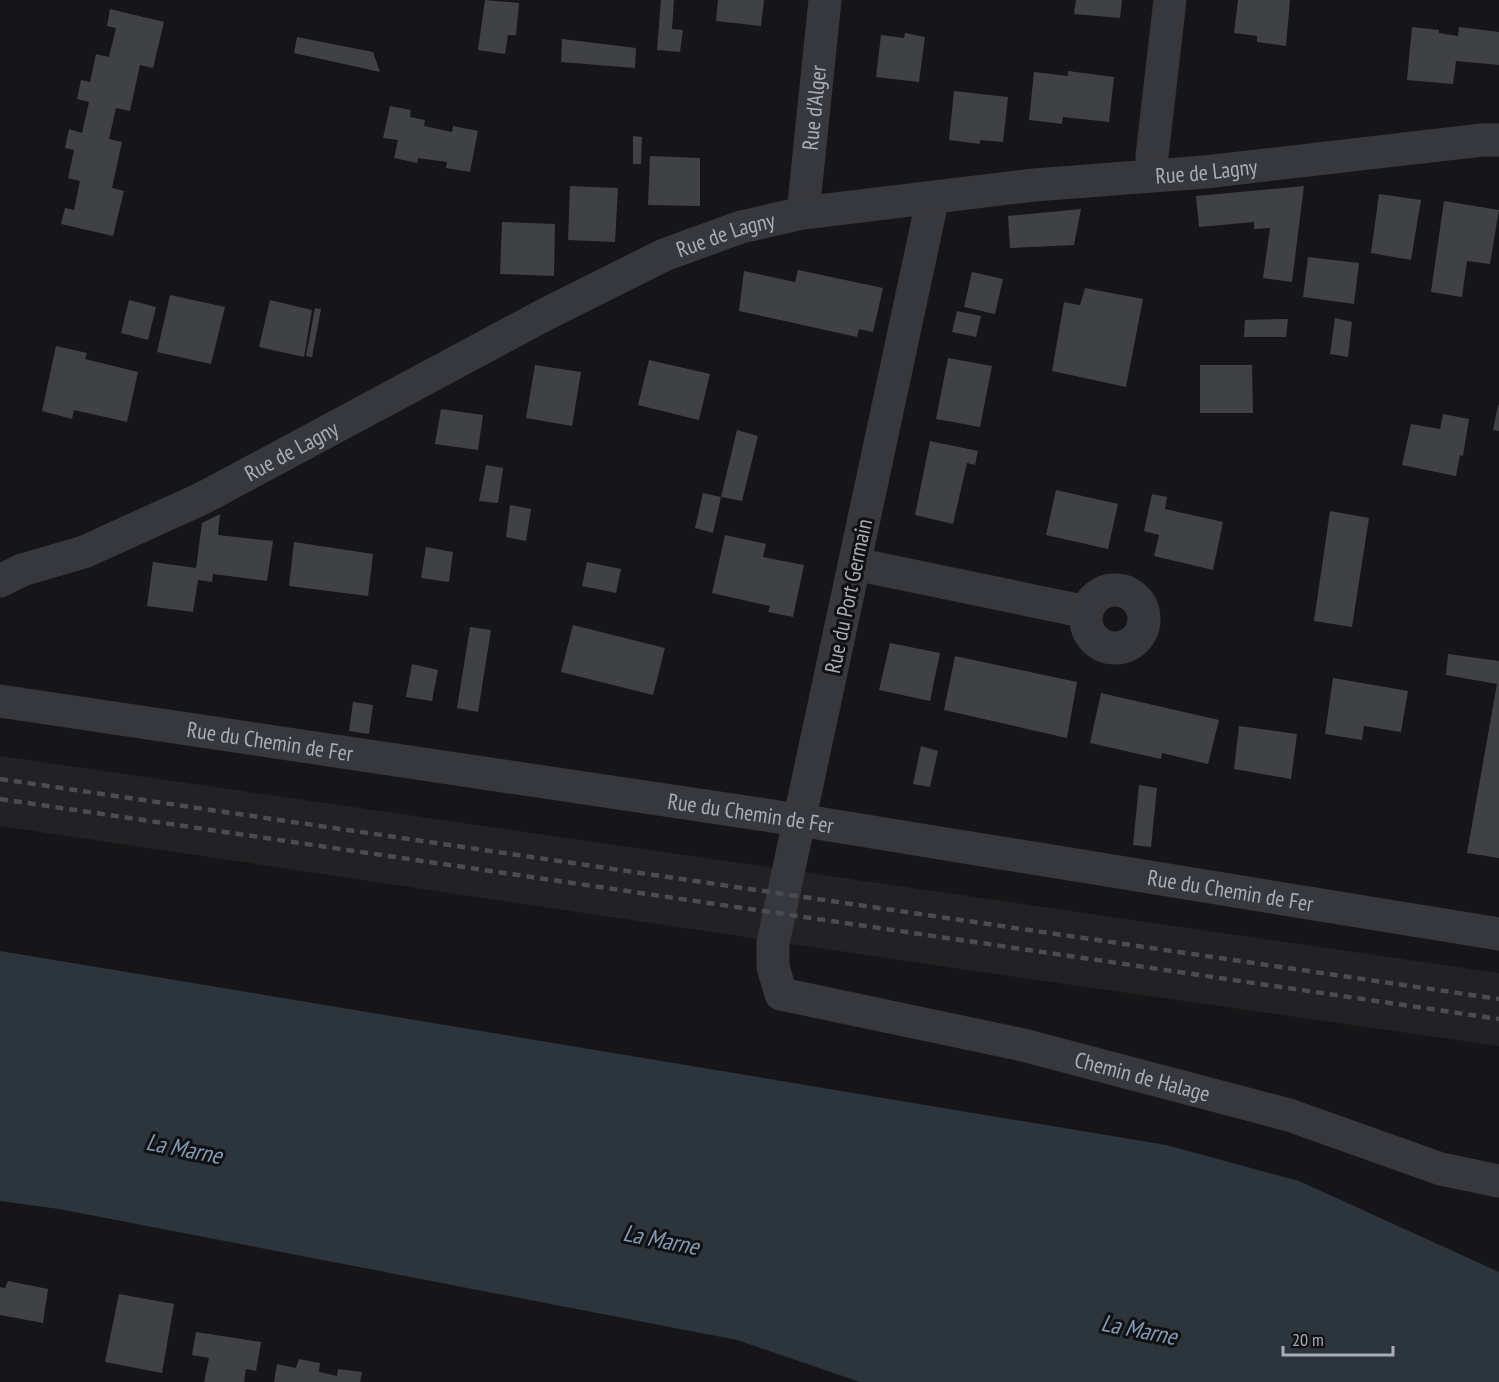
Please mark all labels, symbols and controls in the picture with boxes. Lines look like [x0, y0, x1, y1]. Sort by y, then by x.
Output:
street label: Rue d'Alger [796, 64, 832, 151]
street label: Rue de Lagny [1154, 152, 1259, 190]
street label: Rue de Lagny [672, 206, 778, 263]
street label: Rue de Lagny [240, 414, 344, 487]
street label: Rue du Port Germain [818, 516, 878, 676]
street label: Rue du Chemin de Fer [185, 715, 355, 767]
street label: Rue du Chemin de Fer [666, 787, 836, 839]
street label: Rue du Chemin de Fer [1146, 863, 1315, 918]
street label: Chemin de Halage [1072, 1045, 1213, 1108]
water label: La Marne [144, 1126, 227, 1171]
water label: La Marne [621, 1217, 704, 1262]
water label: La Marne [1099, 1307, 1182, 1352]
scale bar [1283, 1319, 1392, 1357]
text: 20 m [1292, 1328, 1324, 1351]

